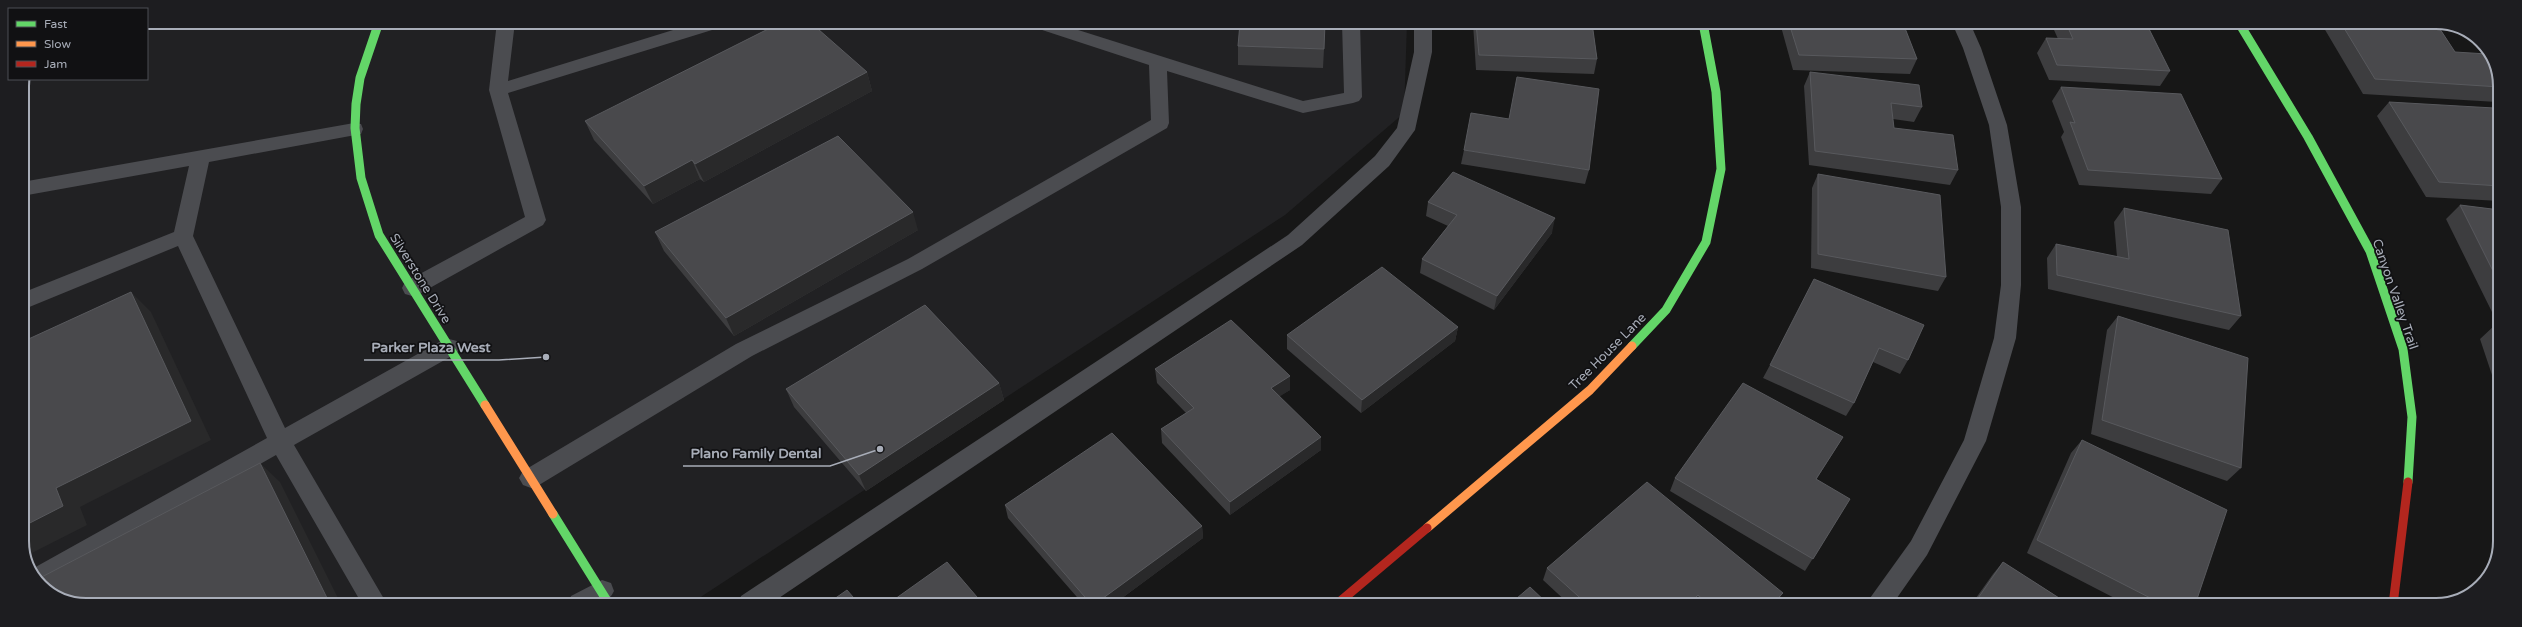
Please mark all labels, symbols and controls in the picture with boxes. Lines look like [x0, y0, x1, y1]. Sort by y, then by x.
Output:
legend [8, 8, 148, 80]
text: Fast [44, 17, 68, 31]
text: Slow [44, 37, 71, 51]
text: Jam [44, 57, 67, 71]
street label: Silverstone Drive [386, 231, 454, 327]
street label: Canyon Valley Trail [2369, 237, 2421, 352]
street label: Tree House Lane [1566, 310, 1650, 394]
callout: Parker Plaza West [364, 334, 499, 360]
text: Parker Plaza West [371, 339, 491, 356]
callout: Plano Family Dental [683, 440, 830, 466]
text: Plano Family Dental [691, 445, 821, 462]

